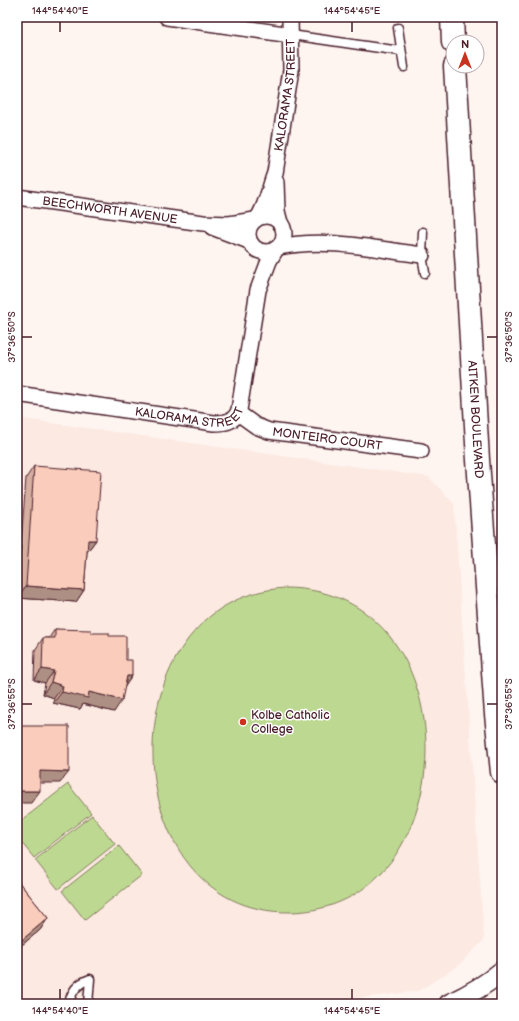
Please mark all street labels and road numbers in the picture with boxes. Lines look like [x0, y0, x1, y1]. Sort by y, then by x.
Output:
street label: KALORAMA STREET [271, 38, 299, 152]
street label: BEECHWORTH AVENUE [42, 193, 179, 227]
street label: AITKEN BOULEVARD [465, 360, 487, 479]
street label: KALORAMA STREET [134, 404, 247, 431]
street label: MONTEIRO COURT [272, 424, 384, 453]

